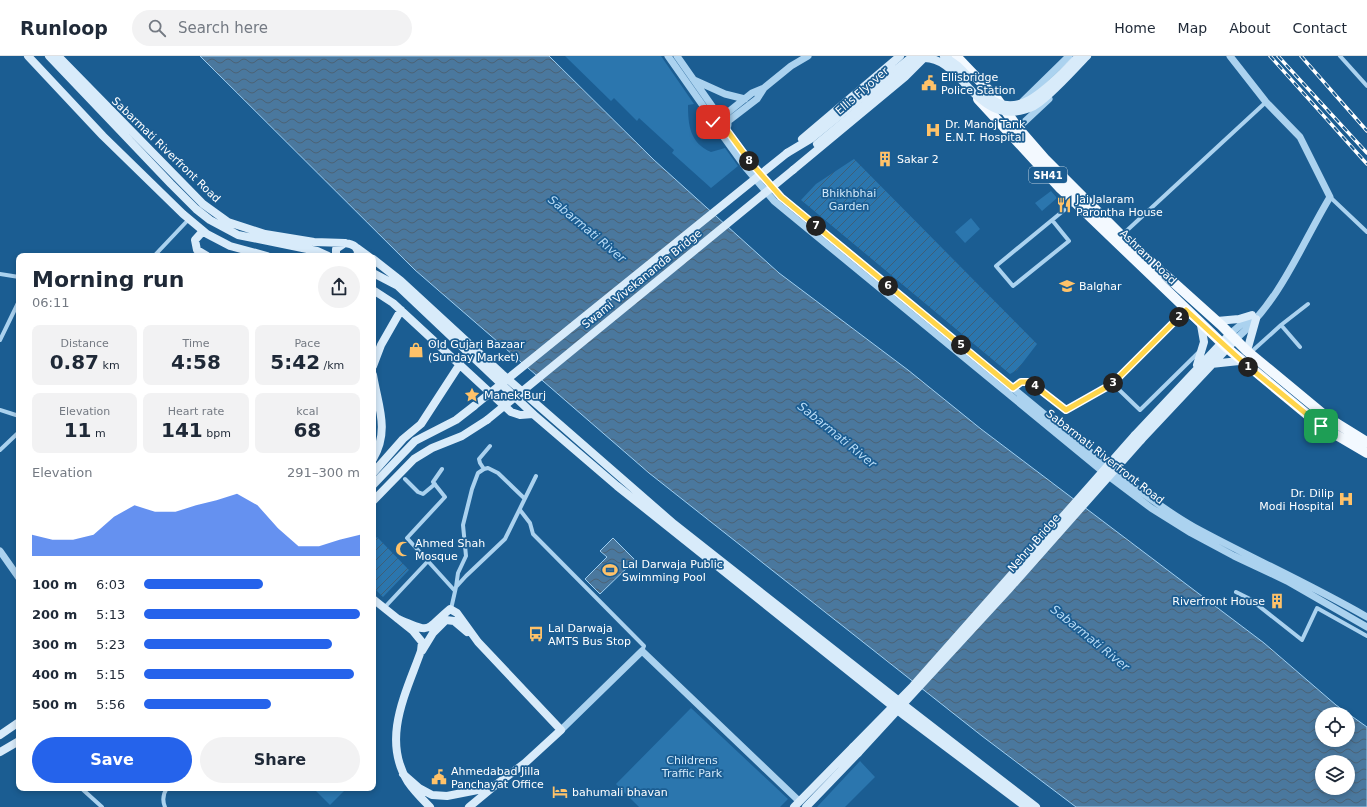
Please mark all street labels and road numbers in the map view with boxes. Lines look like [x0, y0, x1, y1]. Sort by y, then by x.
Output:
street label: Ellis Flyover [833, 64, 891, 117]
street label: Sabarmati Riverfront Road [109, 95, 223, 205]
road number: SH41 [1029, 167, 1067, 183]
street label: Swami Vivekananda Bridge [580, 227, 705, 331]
street label: Ashram Road [1117, 227, 1179, 287]
street label: Sabarmati Riverfront Road [1044, 407, 1166, 507]
street label: Nehru Bridge [1005, 511, 1063, 575]

